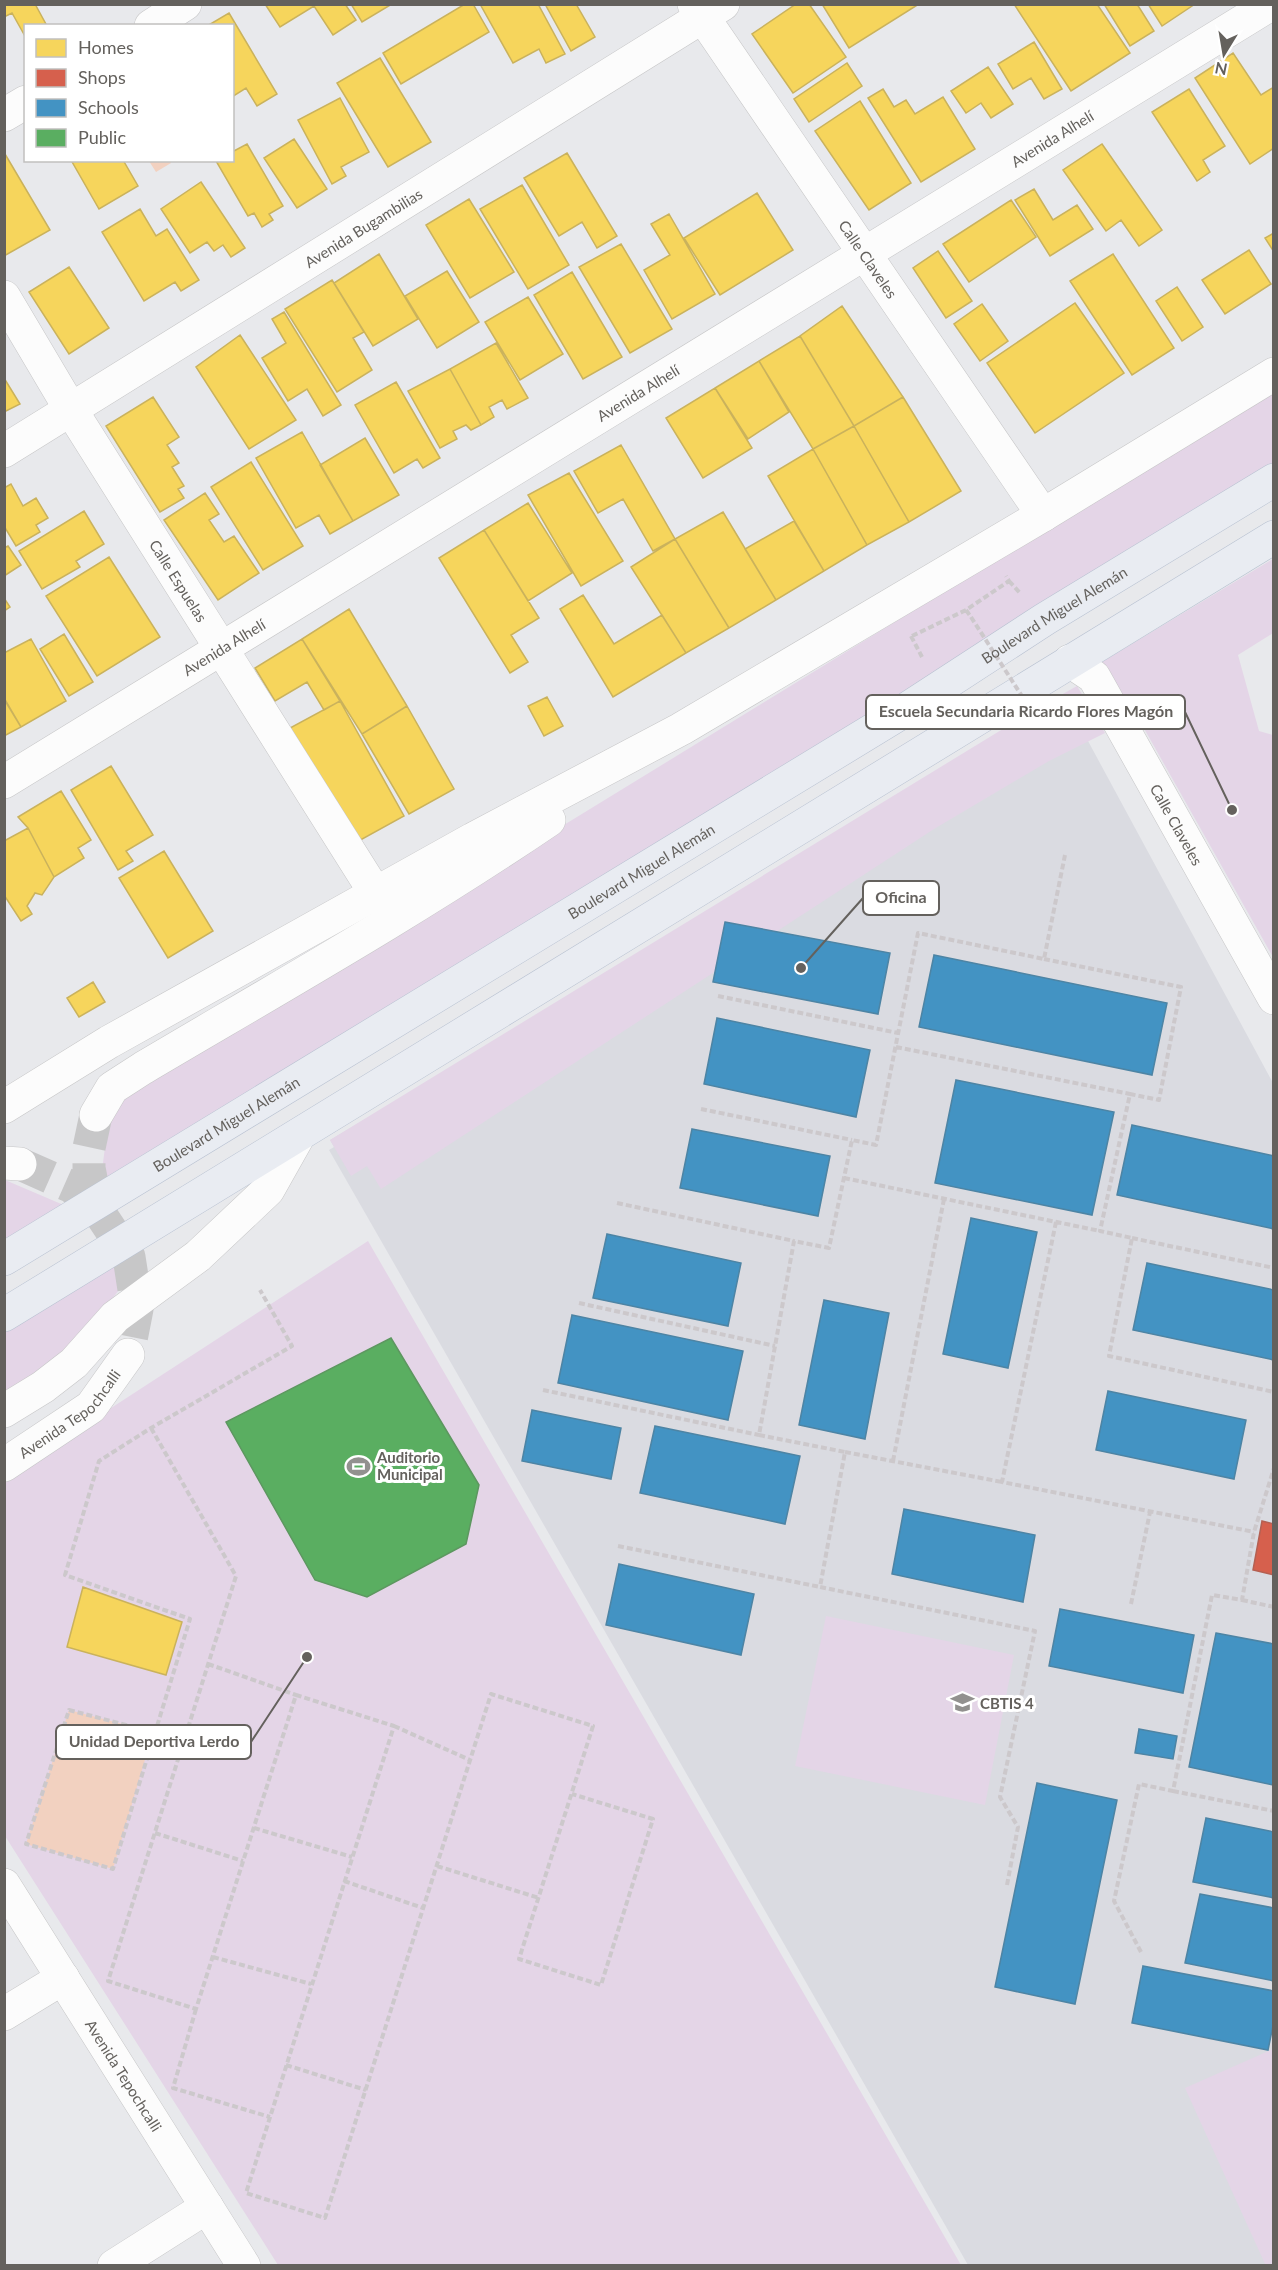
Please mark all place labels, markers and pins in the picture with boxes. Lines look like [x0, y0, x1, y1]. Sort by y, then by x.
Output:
callout: Escuela Secundaria Ricardo Flores Magón [866, 695, 1185, 729]
callout: Oficina [863, 881, 939, 915]
place label: Auditorio Municipal [376, 1448, 443, 1483]
sports icon: Auditorio Municipal [346, 1453, 372, 1479]
school or university icon: CBTIS 4 [949, 1690, 975, 1716]
place label: CBTIS 4 [980, 1694, 1034, 1712]
callout: Unidad Deportiva Lerdo [56, 1725, 251, 1759]

